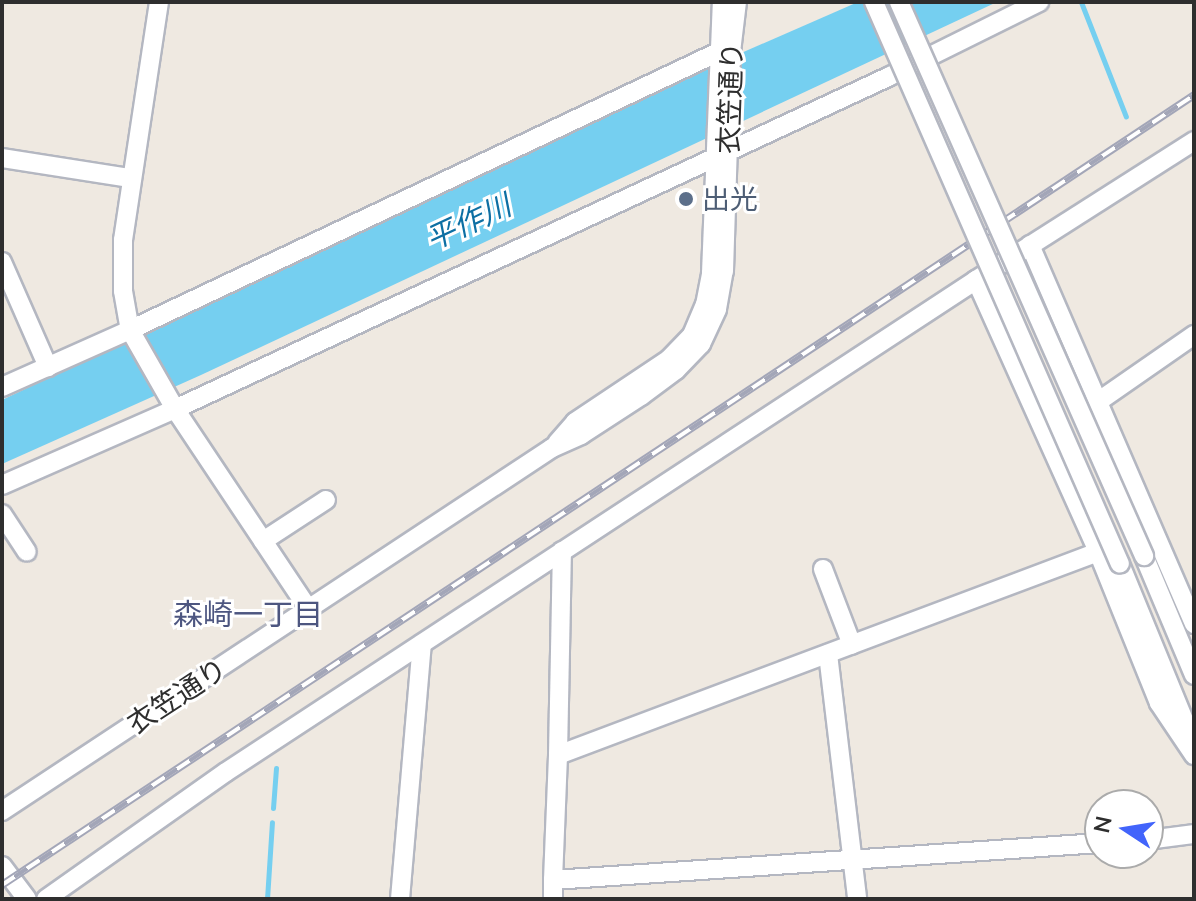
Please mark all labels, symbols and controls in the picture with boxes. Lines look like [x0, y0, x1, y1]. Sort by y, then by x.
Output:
street label: 衣笠通り [711, 41, 749, 155]
place label: 出光 [702, 182, 758, 216]
water label: 平作川 [420, 187, 516, 257]
marker: 出光 [677, 190, 695, 208]
district label: 森崎一丁目 [173, 596, 323, 632]
street label: 衣笠通り [121, 651, 233, 741]
north arrow [1084, 789, 1164, 869]
text: N [1087, 813, 1118, 835]

